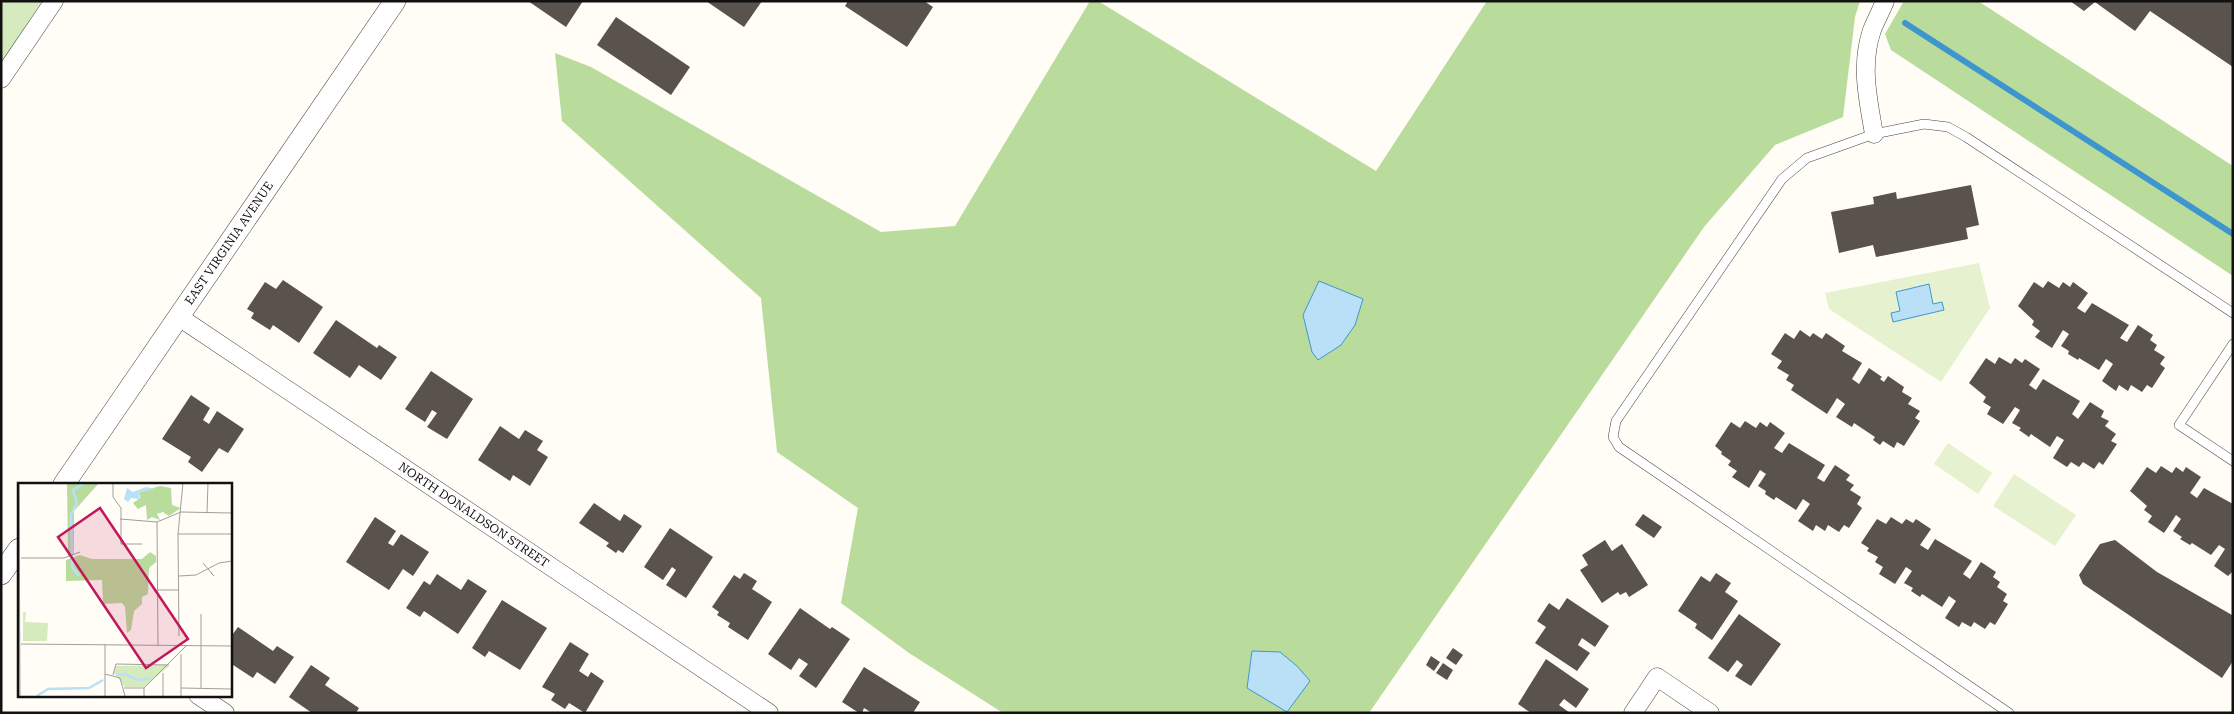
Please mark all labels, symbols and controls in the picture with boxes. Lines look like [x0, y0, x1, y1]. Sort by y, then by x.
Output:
street label: EAST VIRGINIA AVENUE [182, 179, 276, 307]
street label: NORTH DONALDSON STREET [396, 459, 552, 570]
inset map [18, 483, 231, 696]

